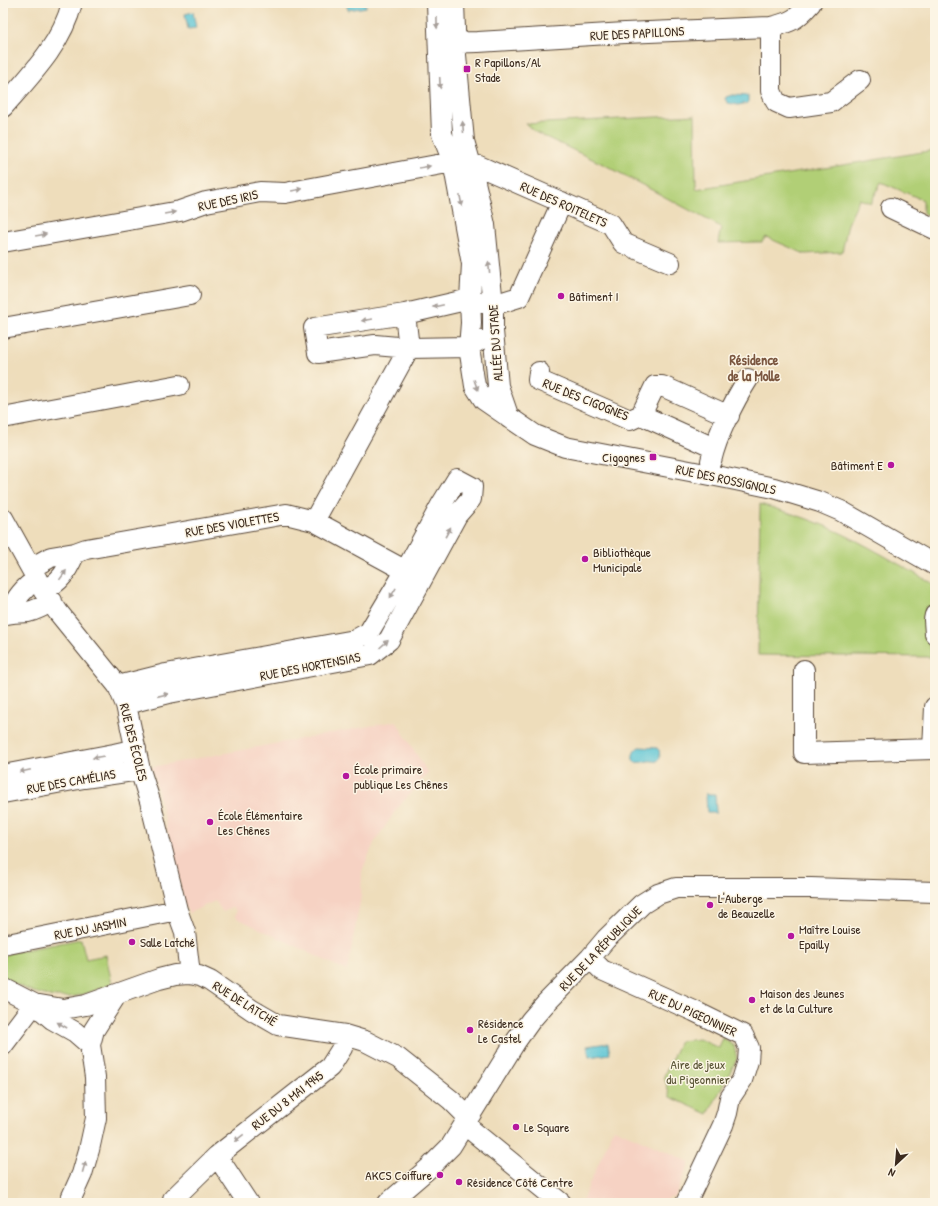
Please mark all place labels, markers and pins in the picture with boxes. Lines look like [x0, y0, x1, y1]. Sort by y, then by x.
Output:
place label: R Papillons/Al Stade [475, 53, 541, 86]
marker: R Papillons/Al Stade [462, 64, 472, 74]
place label: Bâtiment I [569, 287, 618, 305]
marker: Bâtiment I [556, 291, 566, 301]
place label: Cigognes [602, 448, 645, 466]
marker: Cigognes [648, 452, 658, 462]
place label: Bâtiment E [831, 456, 883, 474]
marker: Bâtiment E [886, 460, 896, 470]
place label: Bibliothèque Municipale [593, 543, 651, 576]
marker: Bibliothèque Municipale [580, 554, 590, 564]
place label: École primaire publique Les Chênes [354, 760, 448, 793]
marker: École primaire publique Les Chênes [341, 771, 351, 781]
place label: École Élémentaire Les Chênes [218, 806, 303, 839]
marker: École Élémentaire Les Chênes [205, 817, 215, 827]
place label: L'Auberge de Beauzelle [718, 889, 775, 922]
marker: L'Auberge de Beauzelle [705, 900, 715, 910]
place label: Maître Louise Epailly [799, 920, 861, 953]
marker: Maître Louise Epailly [786, 931, 796, 941]
place label: Salle Latché [140, 933, 195, 951]
marker: Salle Latché [127, 937, 137, 947]
place label: Maison des Jeunes et de la Culture [760, 984, 844, 1017]
marker: Maison des Jeunes et de la Culture [747, 995, 757, 1005]
place label: Résidence Le Castel [478, 1014, 523, 1047]
marker: Résidence Le Castel [465, 1025, 475, 1035]
place label: Le Square [524, 1118, 569, 1136]
marker: Le Square [511, 1122, 521, 1132]
place label: AKCS Coiffure [365, 1166, 432, 1184]
marker: AKCS Coiffure [435, 1170, 445, 1180]
place label: Résidence Côté Centre [467, 1173, 573, 1191]
marker: Résidence Côté Centre [454, 1177, 464, 1187]

